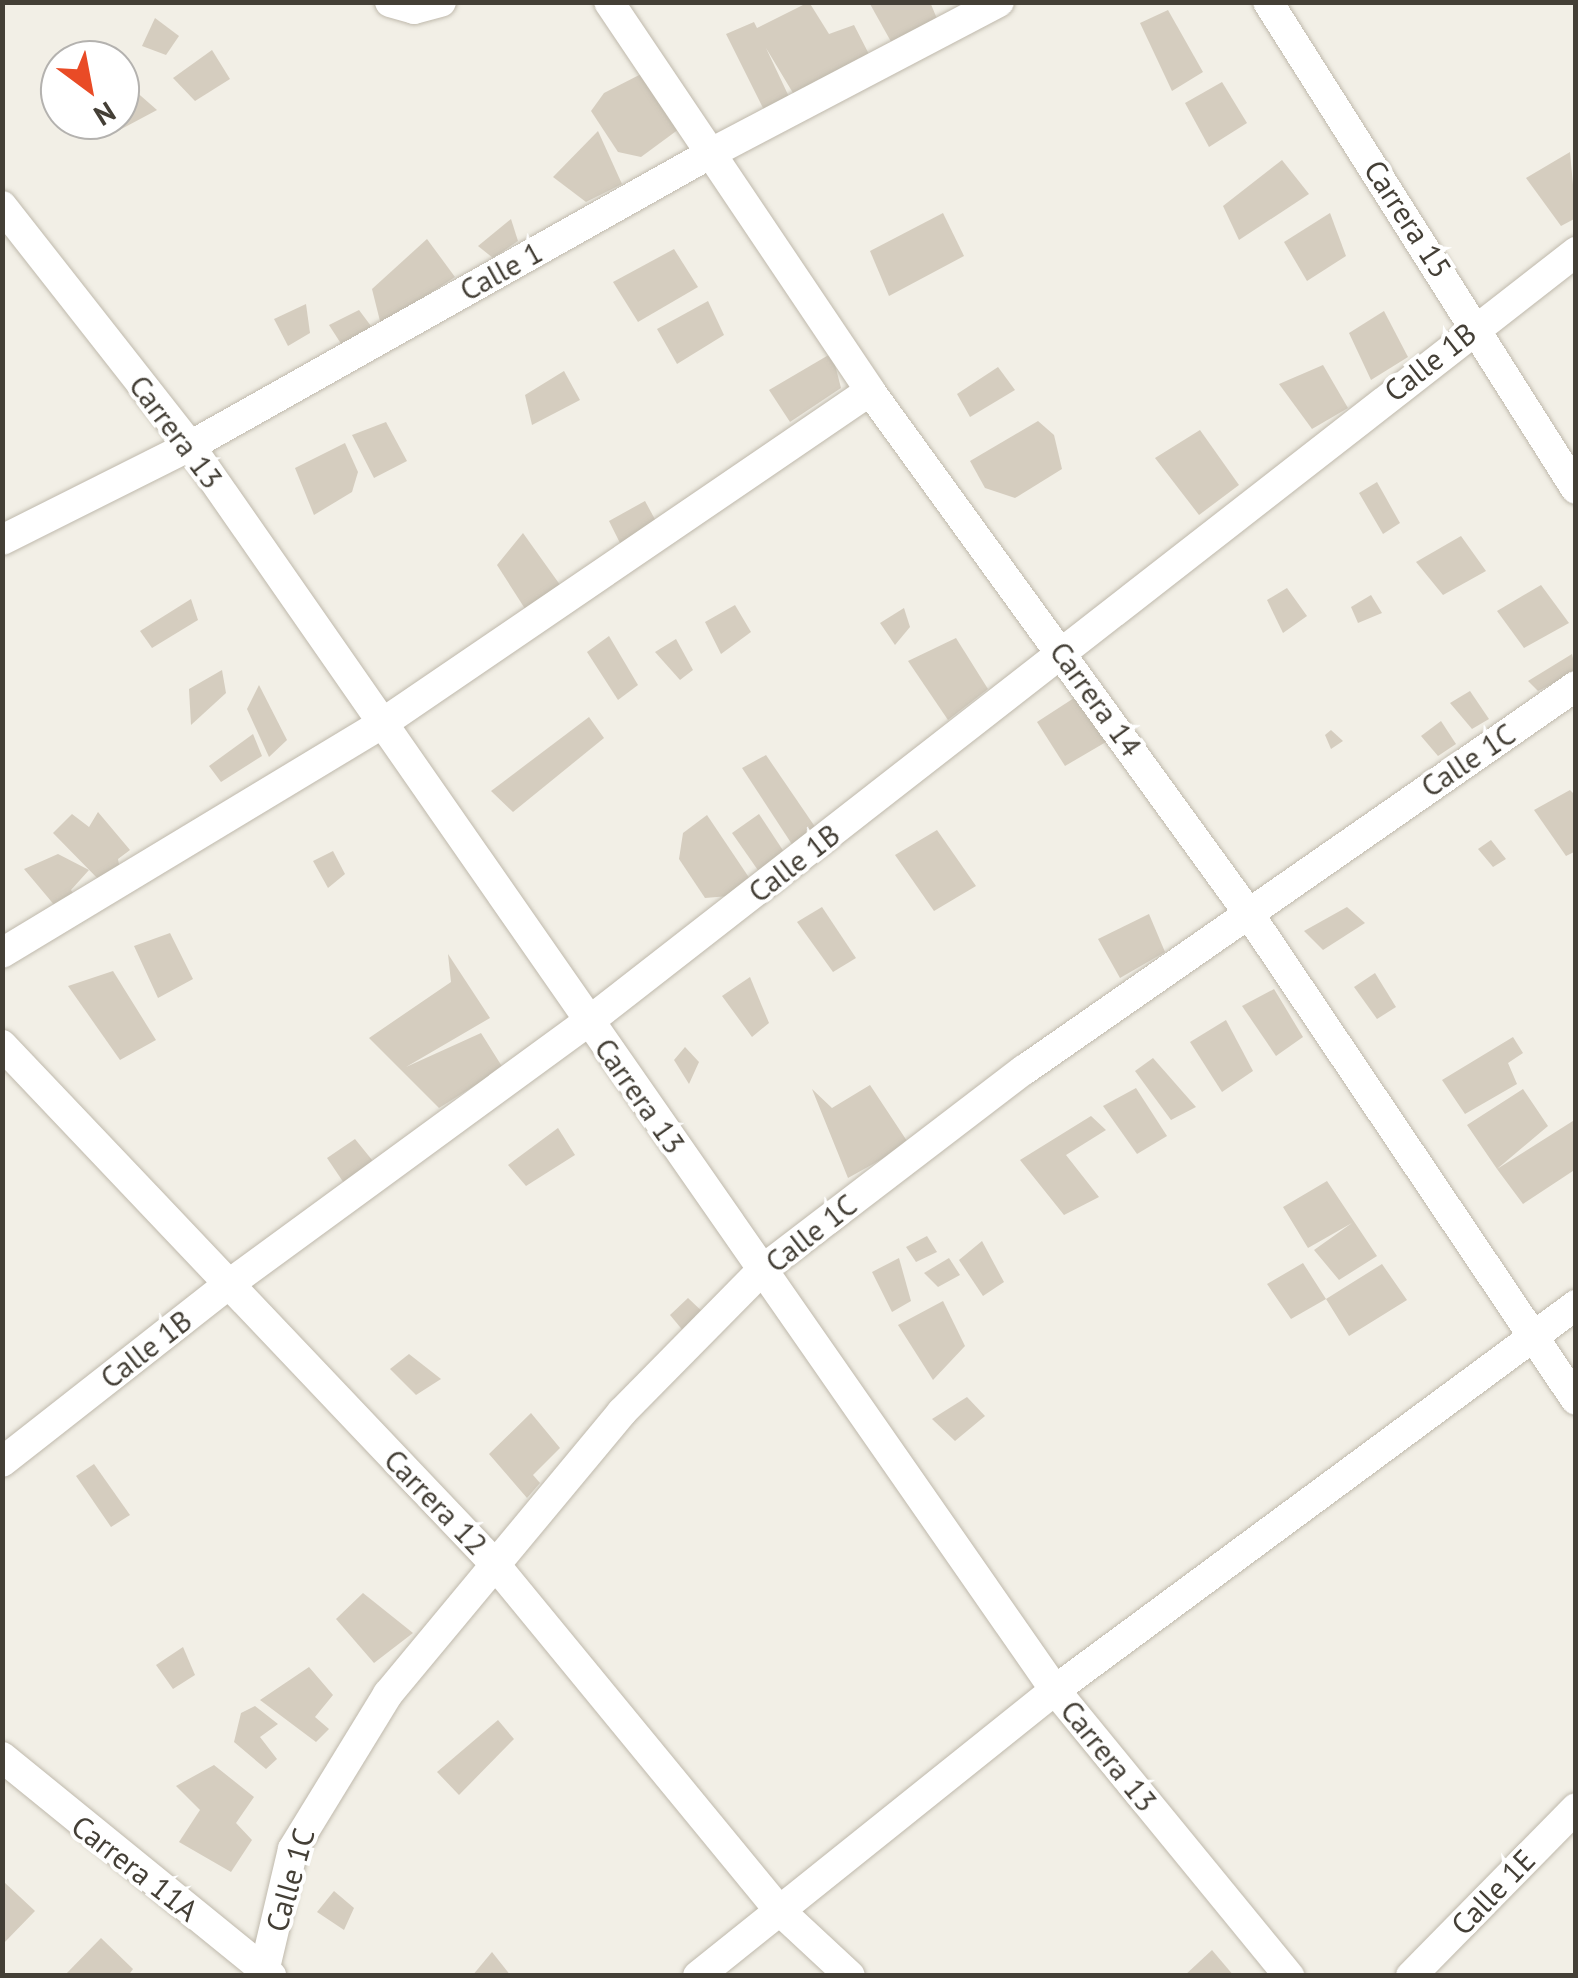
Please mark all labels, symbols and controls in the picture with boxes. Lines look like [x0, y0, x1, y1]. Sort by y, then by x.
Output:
north arrow [40, 40, 140, 140]
text: N [87, 94, 123, 135]
street label: Carrera 15 [1357, 153, 1459, 285]
street label: Calle 1 [454, 234, 548, 308]
street label: Calle 1B [1377, 315, 1483, 409]
street label: Carrera 13 [122, 368, 230, 496]
street label: Carrera 14 [1042, 635, 1150, 763]
street label: Calle 1C [1414, 716, 1522, 804]
street label: Calle 1B [741, 816, 847, 910]
street label: Carrera 13 [587, 1031, 693, 1161]
street label: Calle 1C [758, 1186, 864, 1280]
street label: Calle 1B [93, 1302, 199, 1396]
street label: Carrera 12 [377, 1442, 495, 1562]
street label: Carrera 13 [1053, 1693, 1165, 1819]
street label: Carrera 11A [65, 1807, 205, 1929]
street label: Calle 1C [258, 1824, 322, 1936]
street label: Calle 1E [1444, 1842, 1542, 1942]

